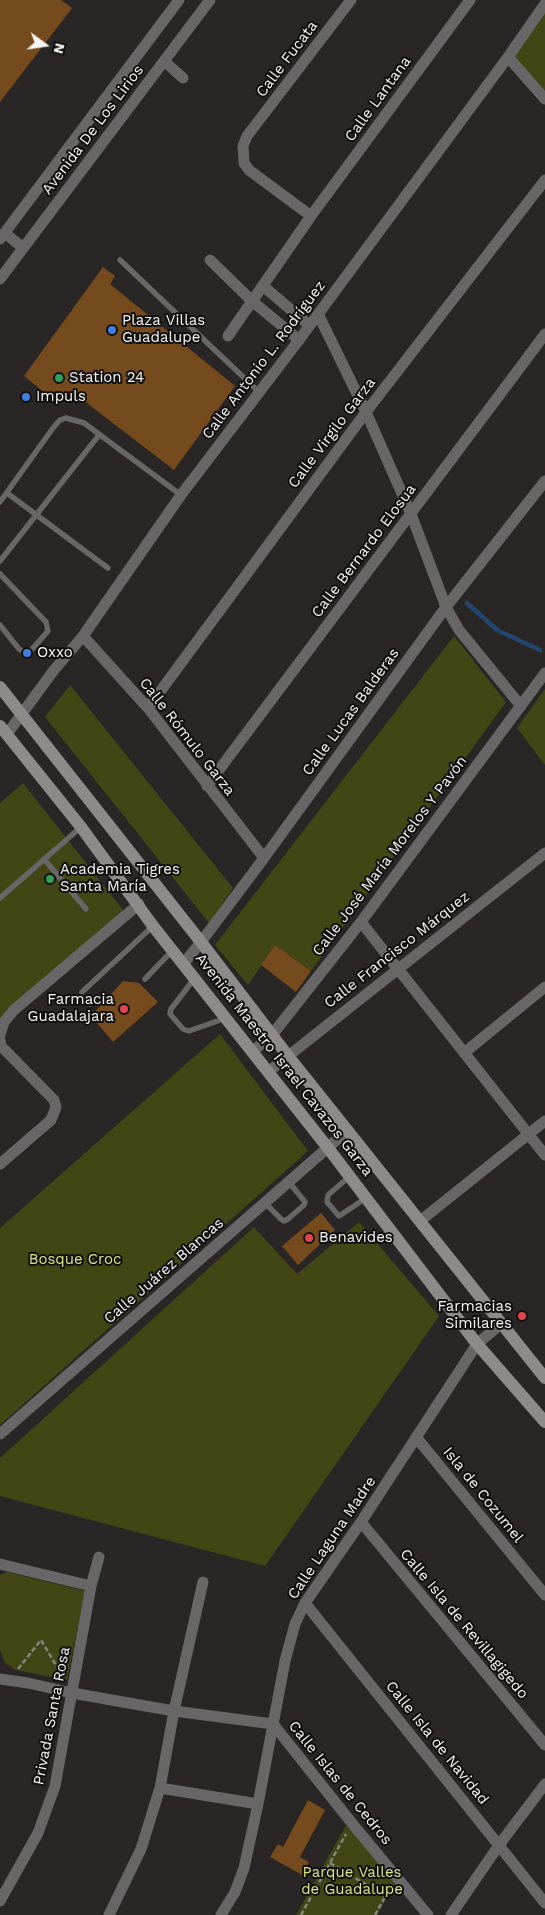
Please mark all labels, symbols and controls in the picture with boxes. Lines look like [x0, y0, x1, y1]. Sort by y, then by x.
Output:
street label: Calle Fucata [252, 17, 322, 101]
north arrow [20, 20, 70, 70]
text: N [51, 42, 69, 56]
street label: Calle Lantana [341, 53, 415, 145]
street label: Avenida De Los Lirios [38, 62, 148, 198]
street label: Calle Antonio L. Rodríguez [199, 277, 329, 443]
place label: Plaza Villas Guadalupe [122, 312, 205, 347]
marker: Plaza Villas Guadalupe [106, 324, 118, 336]
place label: Station 24 [69, 369, 144, 387]
marker: Station 24 [53, 372, 65, 384]
street label: Calle Virgilo Garza [285, 374, 379, 492]
place label: Impuls [36, 388, 86, 406]
marker: Impuls [20, 391, 32, 403]
street label: Calle Bernardo Elosua [308, 481, 420, 621]
place label: Oxxo [37, 644, 73, 662]
street label: Calle Lucas Balderas [299, 645, 403, 779]
marker: Oxxo [21, 647, 33, 659]
street label: Calle Rómulo Garza [135, 674, 239, 800]
street label: Calle José María Morelos Y Pavón [309, 752, 471, 960]
place label: Academia Tigres Santa María [60, 861, 180, 896]
marker: Academia Tigres Santa María [44, 873, 56, 885]
street label: Calle Francisco Márquez [321, 888, 473, 1012]
street label: Avenida Maestro Israel Cavazos Garza [191, 950, 377, 1180]
place label: Farmacia Guadalajara [28, 991, 114, 1026]
marker: Farmacia Guadalajara [118, 1003, 130, 1015]
street label: Calle Juárez Blancas [101, 1214, 227, 1328]
place label: Benavides [319, 1229, 393, 1247]
marker: Benavides [303, 1232, 315, 1244]
park label: Bosque Croc [29, 1251, 121, 1269]
place label: Farmacias Similares [437, 1298, 512, 1333]
marker: Farmacias Similares [516, 1310, 528, 1322]
street label: Isla de Cozumel [439, 1444, 527, 1546]
street label: Calle Laguna Madre [284, 1473, 380, 1603]
street label: Calle Isla de Revillagigedo [396, 1545, 532, 1703]
street label: Privada Santa Rosa [30, 1645, 74, 1787]
street label: Calle Isla de Navidad [382, 1678, 492, 1808]
street label: Calle Islas de Cedros [284, 1717, 396, 1849]
park label: Parque Valles de Guadalupe [301, 1864, 403, 1899]

